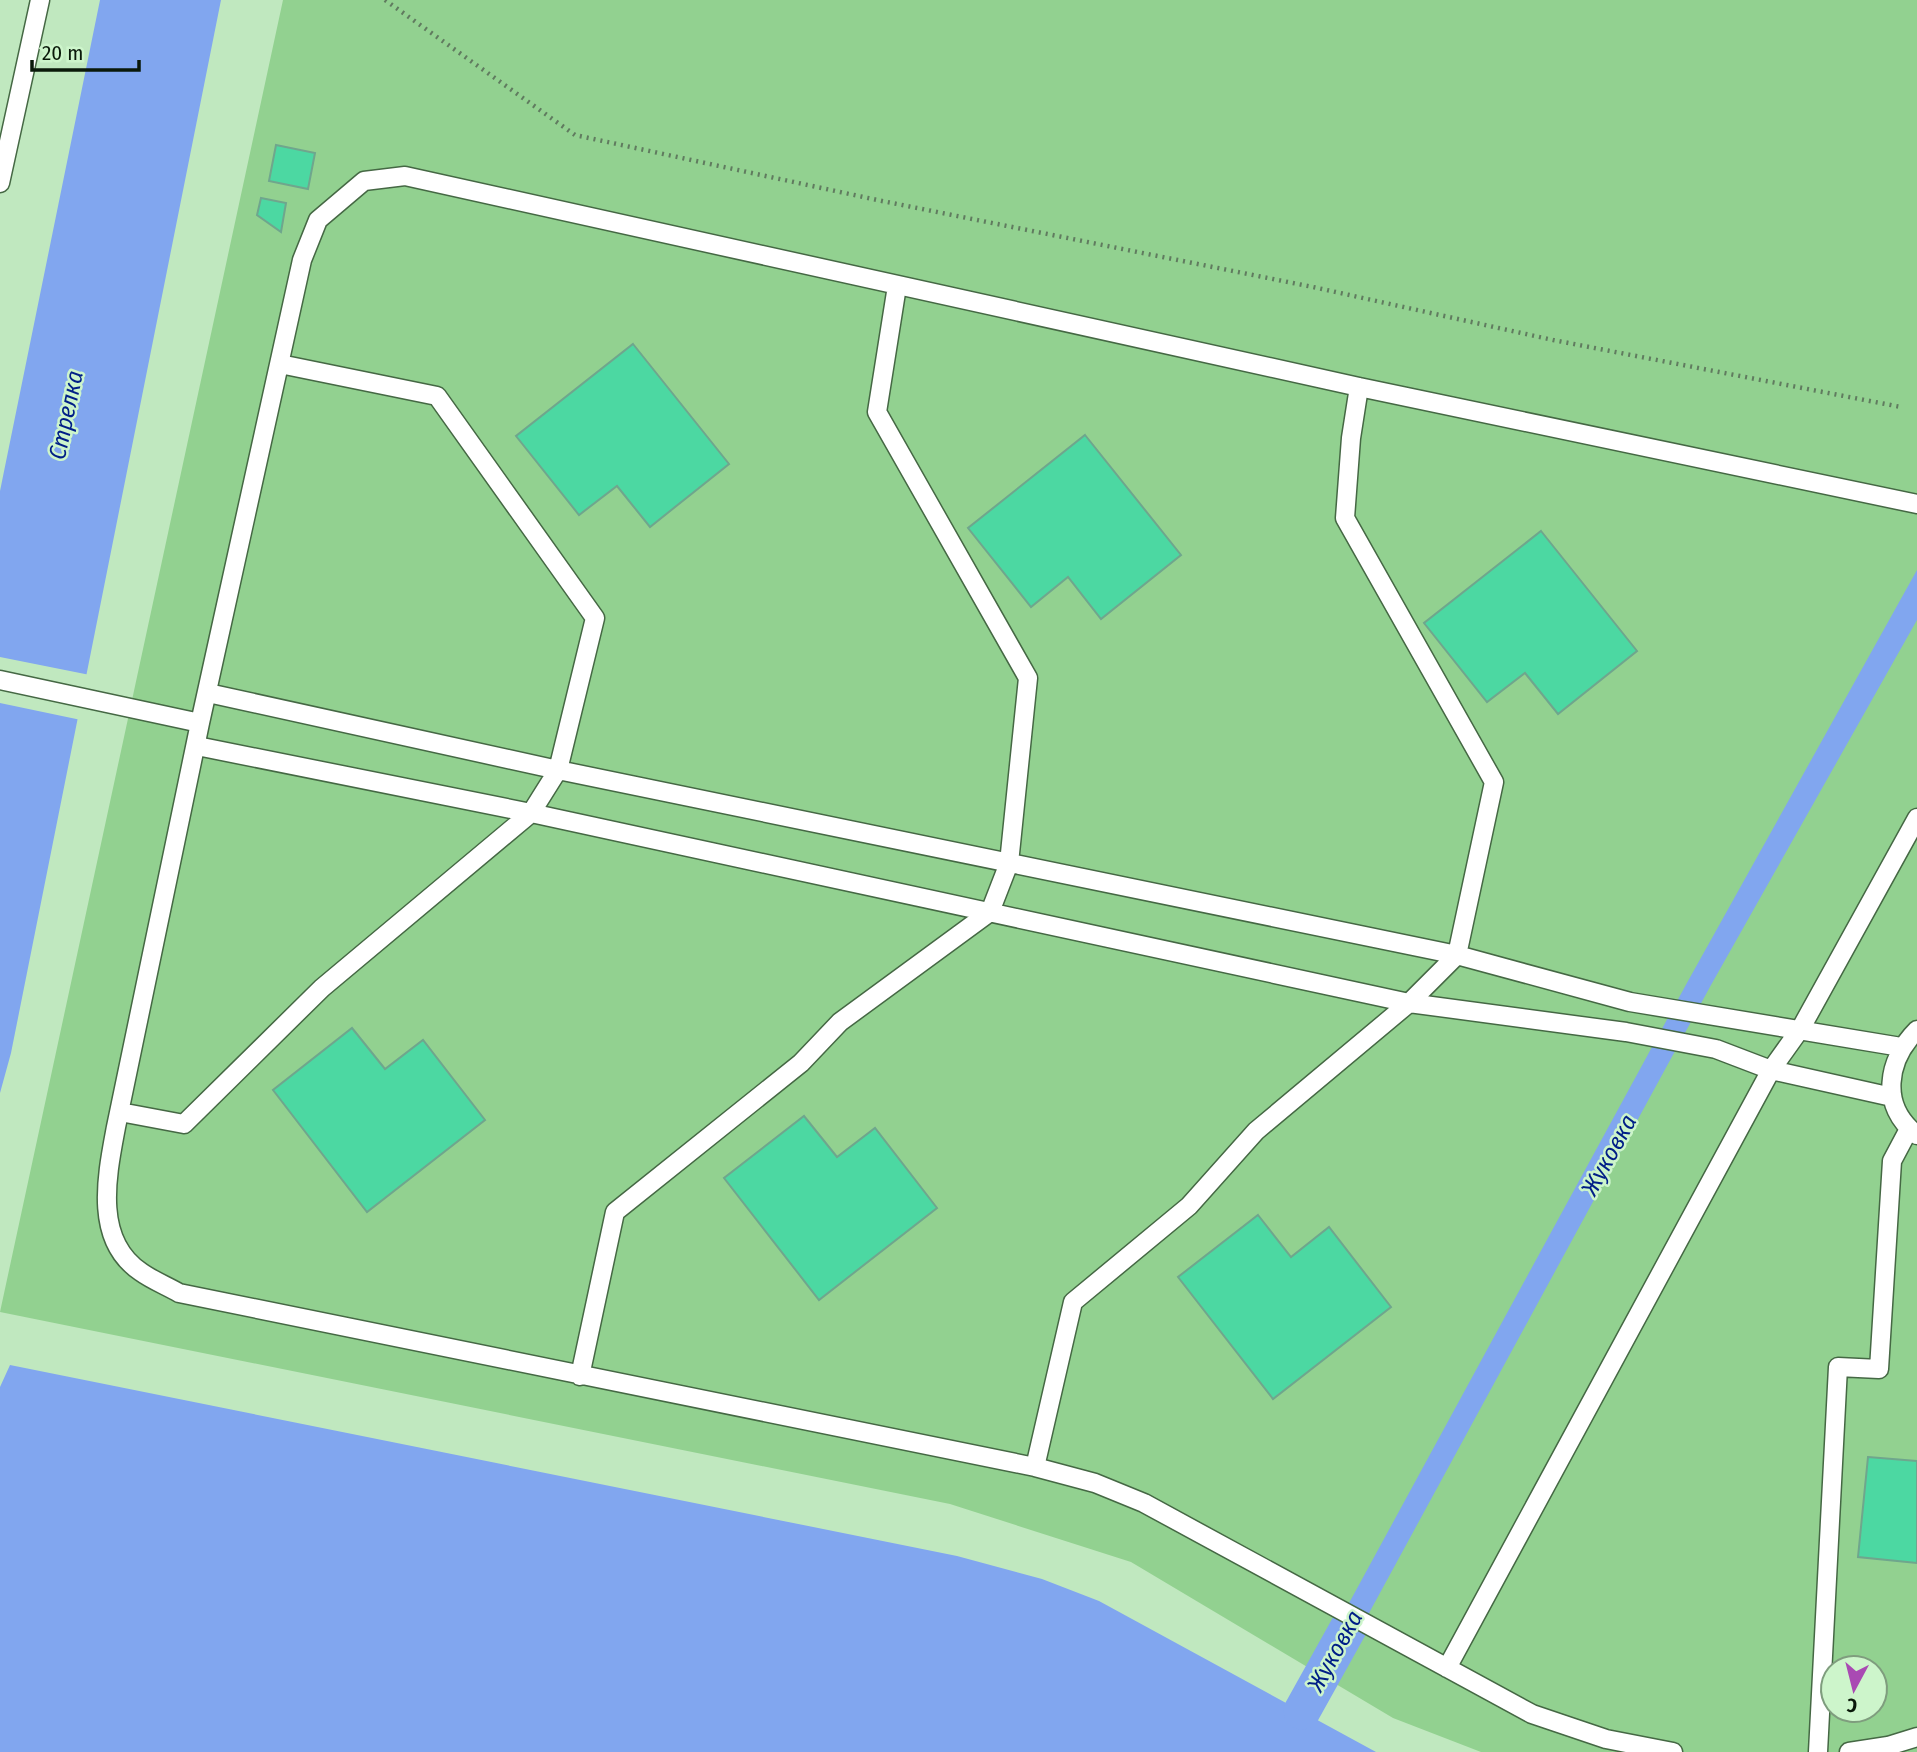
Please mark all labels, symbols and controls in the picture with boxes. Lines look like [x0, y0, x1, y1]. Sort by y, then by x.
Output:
scale bar [32, 28, 138, 72]
text: 20 m [42, 40, 83, 66]
water label: Стрелка [43, 368, 89, 462]
water label: Жуковка [1575, 1110, 1643, 1201]
water label: Жуковка [1301, 1606, 1369, 1697]
north arrow [1819, 1654, 1889, 1724]
text: С [1846, 1693, 1858, 1717]

